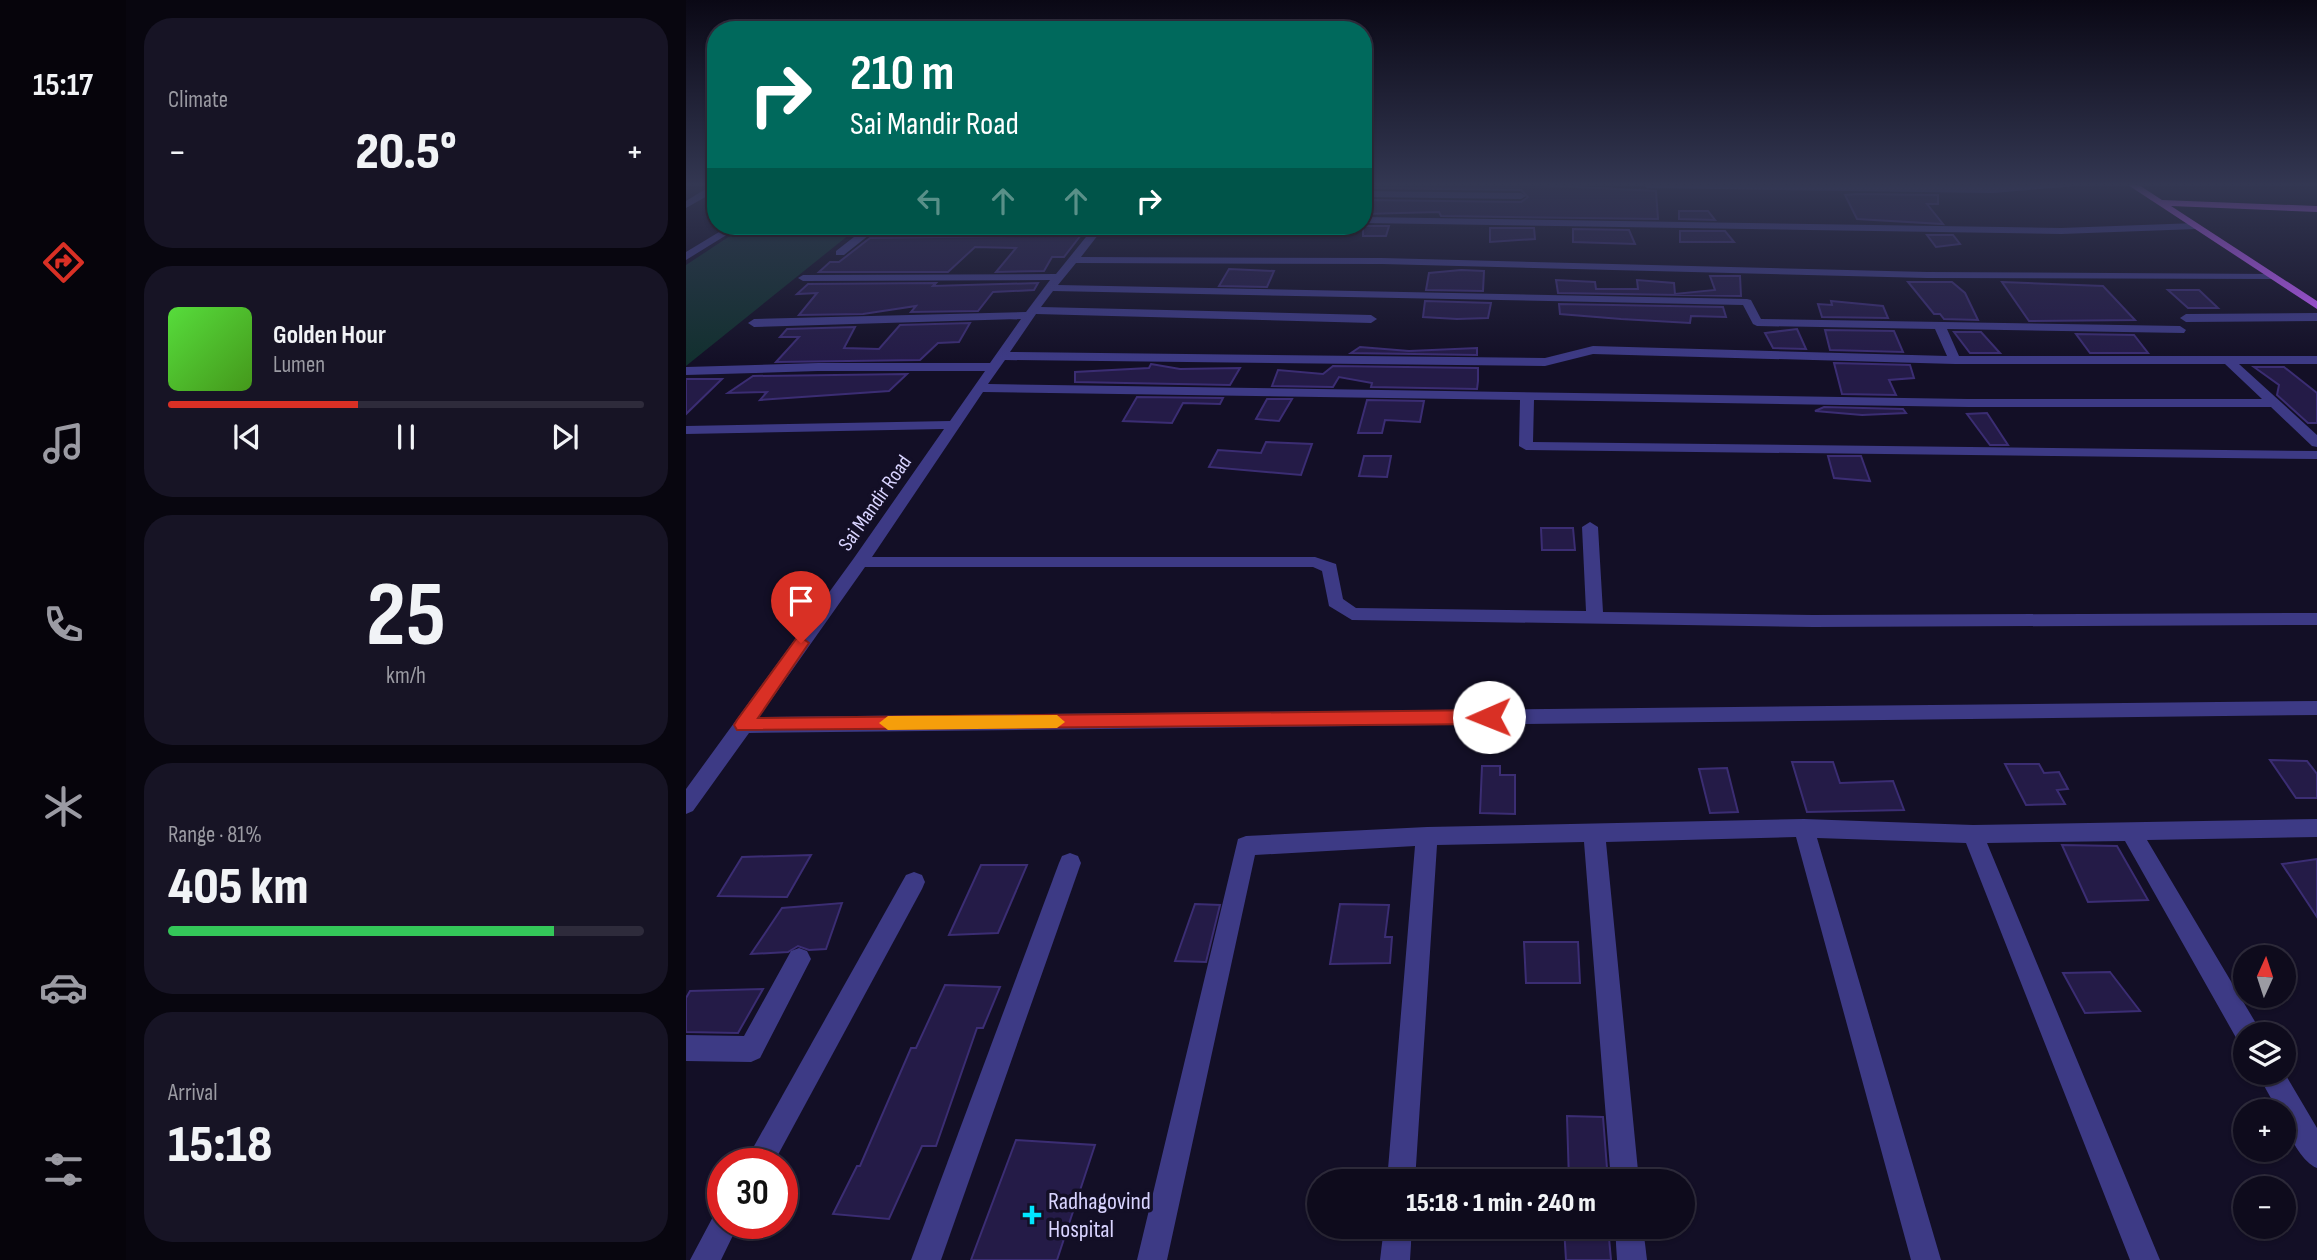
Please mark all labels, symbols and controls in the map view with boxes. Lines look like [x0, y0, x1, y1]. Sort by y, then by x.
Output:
text: 210 m [850, 45, 954, 104]
icon: right [735, 49, 826, 140]
text: 15:17 [33, 66, 93, 105]
text: Climate [168, 86, 228, 114]
text: Sai Mandir Road [850, 105, 1019, 144]
text: 20.5° [355, 121, 457, 184]
text: − [168, 130, 187, 175]
text: + [625, 130, 644, 175]
icon: left [911, 182, 949, 220]
icon: ahead [984, 182, 1022, 220]
icon: ahead [1057, 182, 1095, 220]
icon: right [1130, 182, 1168, 220]
icon: directions [39, 238, 88, 287]
text: Golden Hour [273, 320, 386, 351]
text: Lumen [273, 351, 325, 379]
icon: previous [228, 418, 266, 456]
icon: pause [387, 418, 425, 456]
icon: next [546, 418, 584, 456]
icon: music [39, 419, 88, 468]
street label: Sai Mandir Road [833, 450, 917, 556]
text: 25 [366, 562, 446, 671]
pin [771, 571, 831, 643]
icon: arrive [782, 582, 820, 620]
icon: phone [39, 600, 88, 649]
text: km/h [386, 662, 426, 690]
position arrow [1452, 680, 1526, 754]
icon: climate [39, 782, 88, 831]
text: Range · 81% [168, 821, 262, 849]
text: 405 km [168, 856, 308, 919]
north arrow [2233, 945, 2296, 1008]
map controls [2233, 945, 2296, 1239]
icon: car [39, 963, 88, 1012]
button: layers [2233, 1022, 2296, 1085]
text: Arrival [168, 1079, 217, 1107]
button: + [2233, 1099, 2296, 1162]
text: 15:18 [168, 1114, 272, 1177]
icon: filters [39, 1145, 88, 1194]
speed limit sign: 30 [707, 1148, 798, 1239]
button: − [2233, 1176, 2296, 1239]
place label: Radhagovind Hospital [1048, 1187, 1151, 1244]
text: 15:18 · 1 min · 240 m [1406, 1188, 1596, 1219]
marker: Radhagovind Hospital [1022, 1205, 1042, 1225]

